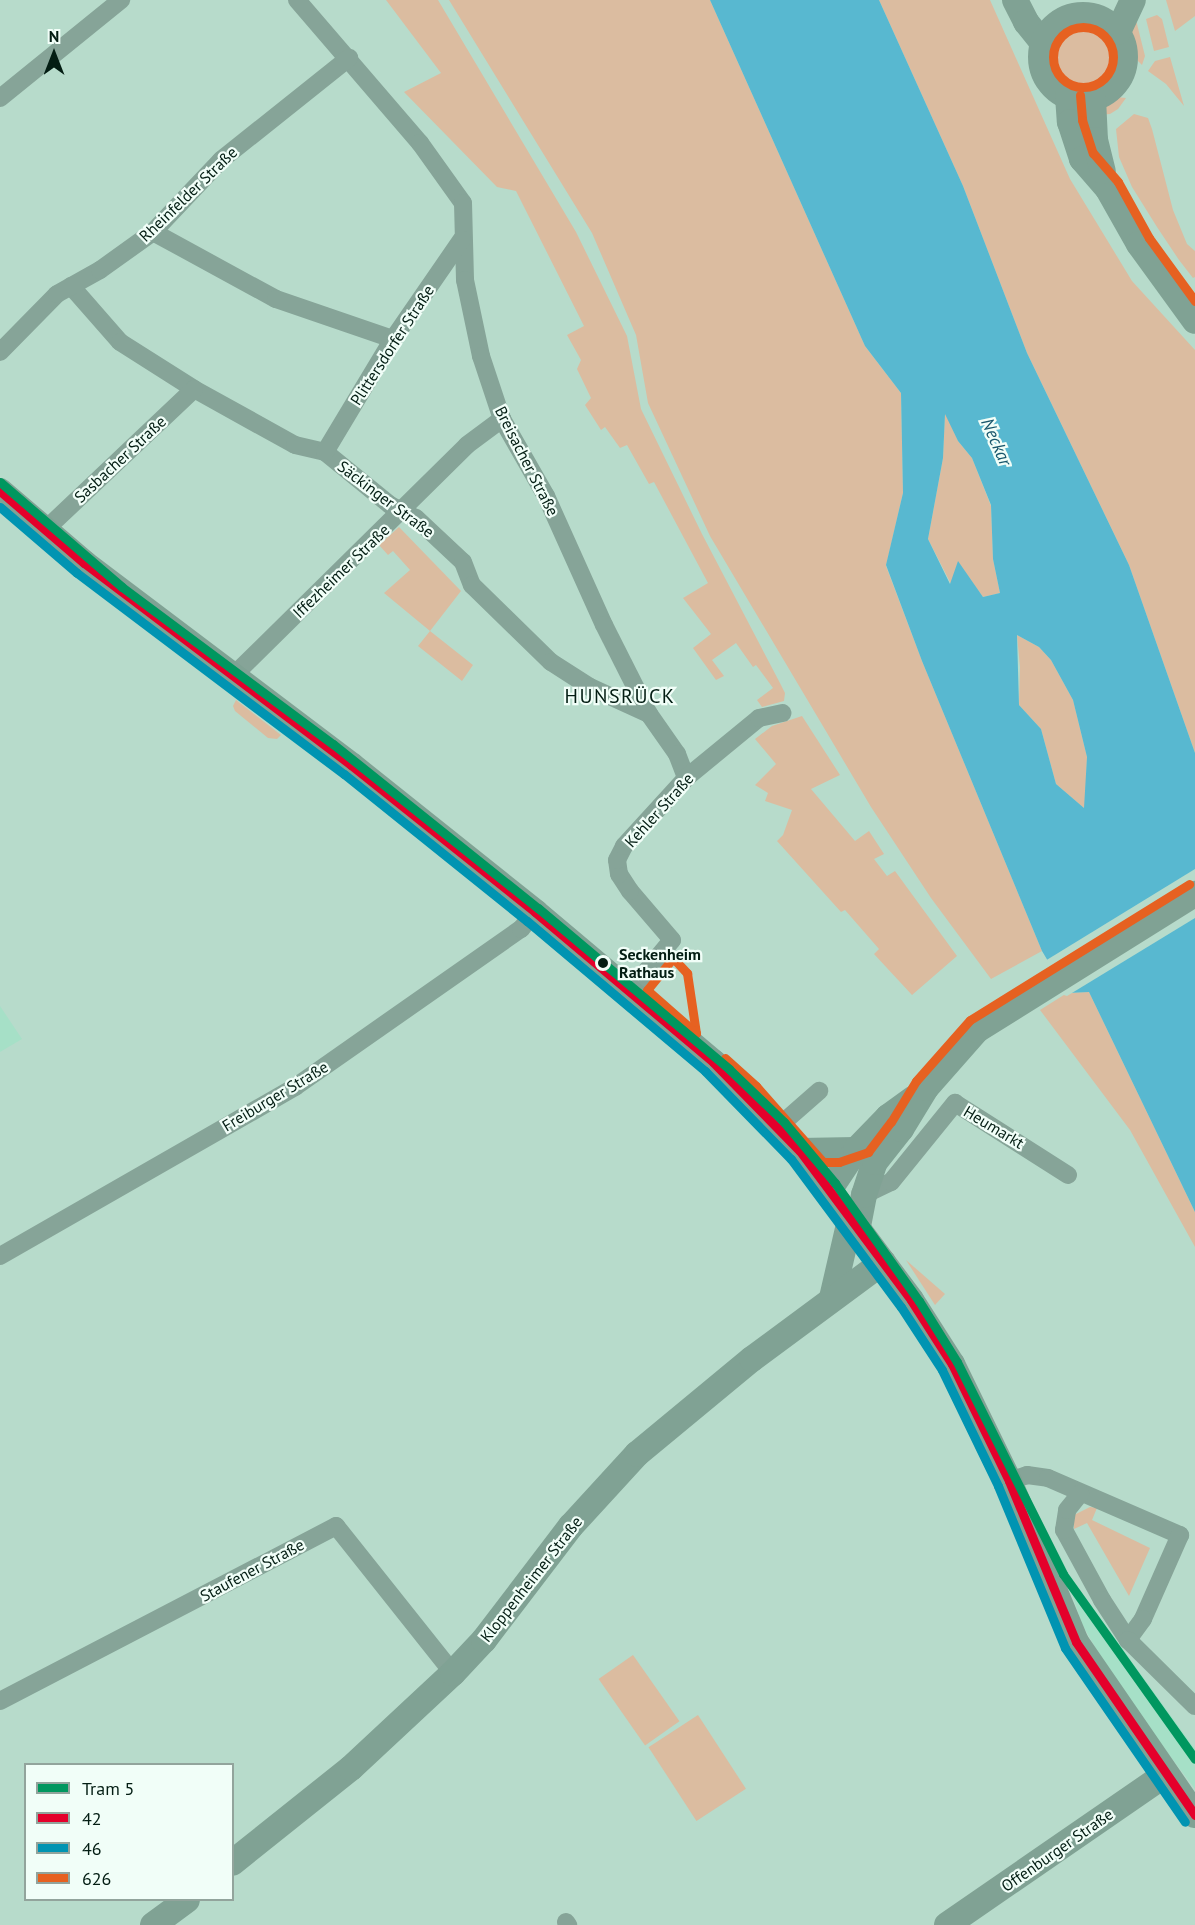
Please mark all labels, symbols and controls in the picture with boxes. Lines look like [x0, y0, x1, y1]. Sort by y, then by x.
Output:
north arrow [24, 24, 84, 84]
text: N [49, 26, 59, 46]
street label: Rheinfelder Straße [135, 142, 241, 246]
street label: Plittersdorfer Straße [346, 281, 438, 409]
street label: Breisacher Straße [491, 403, 563, 519]
street label: Sasbacher Straße [70, 412, 170, 506]
water label: Neckar [976, 415, 1016, 469]
street label: Säckinger Straße [334, 457, 438, 541]
street label: Iffezheimer Straße [289, 520, 393, 622]
district label: HUNSRÜCK [564, 684, 676, 708]
street label: Kehler Straße [621, 769, 697, 851]
place label: Seckenheim Rathaus [619, 944, 701, 982]
marker: Seckenheim Rathaus [592, 952, 614, 974]
street label: Freiburger Straße [219, 1057, 331, 1135]
street label: Heumarkt [960, 1102, 1028, 1152]
street label: Kloppenheimer Straße [476, 1512, 586, 1646]
street label: Staufener Straße [197, 1535, 307, 1605]
legend [24, 1763, 234, 1901]
text: Tram 5 [82, 1777, 134, 1800]
street label: Offenburger Straße [997, 1804, 1117, 1896]
text: 42 [82, 1807, 102, 1830]
text: 46 [82, 1837, 102, 1860]
text: 626 [82, 1867, 111, 1890]

